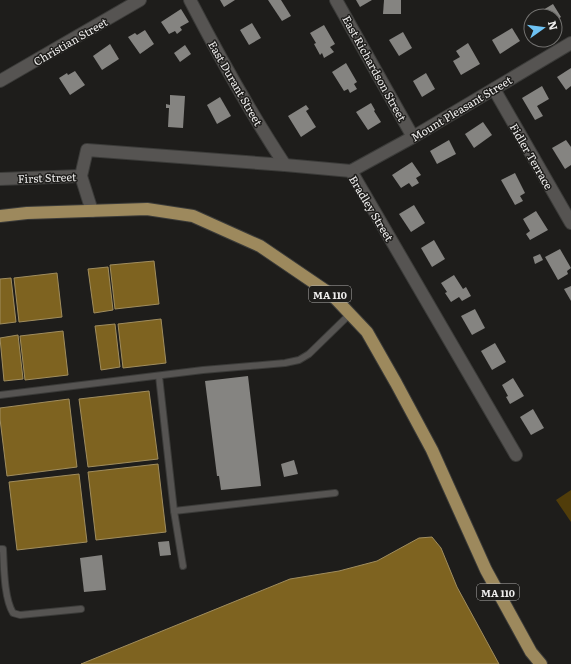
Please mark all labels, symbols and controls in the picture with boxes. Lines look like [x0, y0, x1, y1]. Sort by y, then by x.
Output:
north arrow [523, 8, 563, 48]
street label: East Richardson Street [339, 12, 411, 124]
street label: Christian Street [30, 13, 111, 69]
text: N [545, 19, 563, 32]
street label: East Durant Street [205, 38, 267, 129]
street label: Mount Pleasant Street [407, 71, 515, 145]
street label: Fidler Terrace [507, 120, 558, 192]
street label: First Street [17, 168, 77, 186]
street label: Bradley Street [346, 172, 398, 244]
road number: MA 110 [309, 286, 351, 302]
road number: MA 110 [477, 584, 519, 600]

